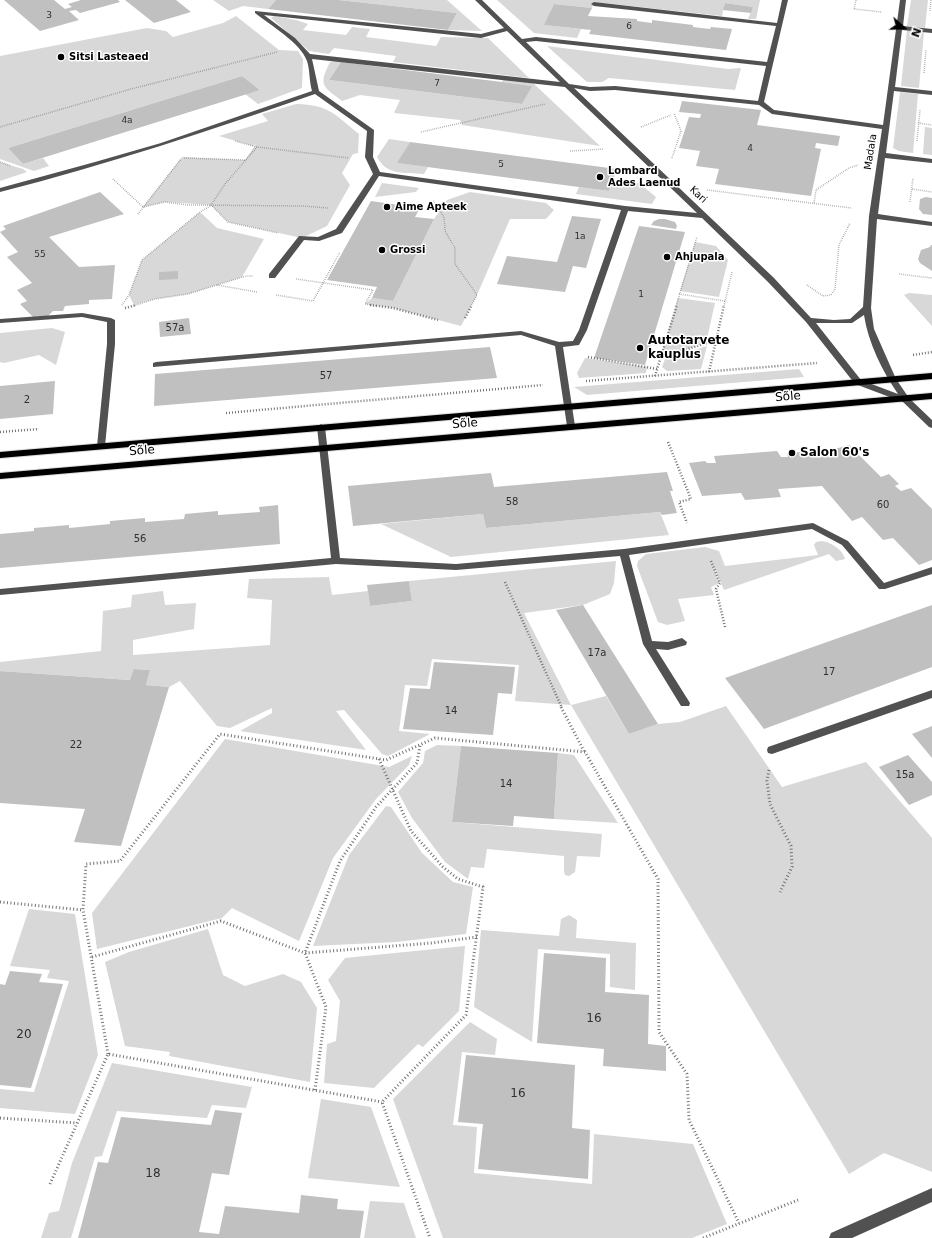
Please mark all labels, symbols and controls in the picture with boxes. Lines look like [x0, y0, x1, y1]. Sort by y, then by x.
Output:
north arrow [884, 8, 924, 48]
house number: 3 [46, 11, 52, 21]
house number: 6 [626, 22, 632, 32]
text: N [908, 26, 923, 39]
place label: Sitsi Lasteaed [69, 51, 149, 63]
marker: Sitsi Lasteaed [56, 52, 66, 62]
house number: 7 [434, 79, 440, 89]
house number: 4a [121, 116, 133, 126]
street label: Madala [862, 133, 880, 171]
house number: 4 [747, 144, 753, 154]
house number: 5 [498, 160, 504, 170]
place label: Lombard Ades Laenud [608, 165, 680, 188]
marker: Lombard Ades Laenud [595, 172, 605, 182]
street label: Kari [687, 184, 709, 206]
place label: Aime Apteek [395, 201, 467, 213]
marker: Aime Apteek [382, 202, 392, 212]
house number: 1a [574, 232, 586, 242]
place label: Grossi [390, 244, 425, 256]
marker: Grossi [377, 245, 387, 255]
house number: 55 [34, 250, 46, 260]
place label: Ahjupala [675, 251, 724, 263]
marker: Ahjupala [662, 252, 672, 262]
house number: 1 [638, 290, 644, 300]
house number: 57a [166, 322, 184, 334]
place label: Autotarvete kauplus [648, 334, 729, 362]
marker: Autotarvete kauplus [635, 343, 645, 353]
house number: 57 [320, 370, 332, 382]
street label: Sõle [775, 389, 801, 405]
house number: 2 [24, 394, 30, 406]
street label: Sõle [452, 416, 478, 432]
street label: Sõle [129, 443, 155, 459]
place label: Salon 60's [800, 446, 869, 460]
marker: Salon 60's [787, 448, 797, 458]
house number: 58 [506, 496, 518, 508]
house number: 60 [877, 499, 889, 511]
house number: 56 [134, 533, 146, 545]
house number: 17a [588, 647, 606, 659]
house number: 17 [823, 666, 835, 678]
house number: 14 [445, 705, 457, 717]
house number: 22 [70, 739, 82, 751]
house number: 15a [896, 769, 914, 781]
house number: 14 [500, 778, 512, 790]
house number: 16 [586, 1012, 602, 1026]
house number: 20 [16, 1028, 32, 1042]
house number: 16 [510, 1087, 526, 1101]
house number: 18 [145, 1167, 161, 1181]

